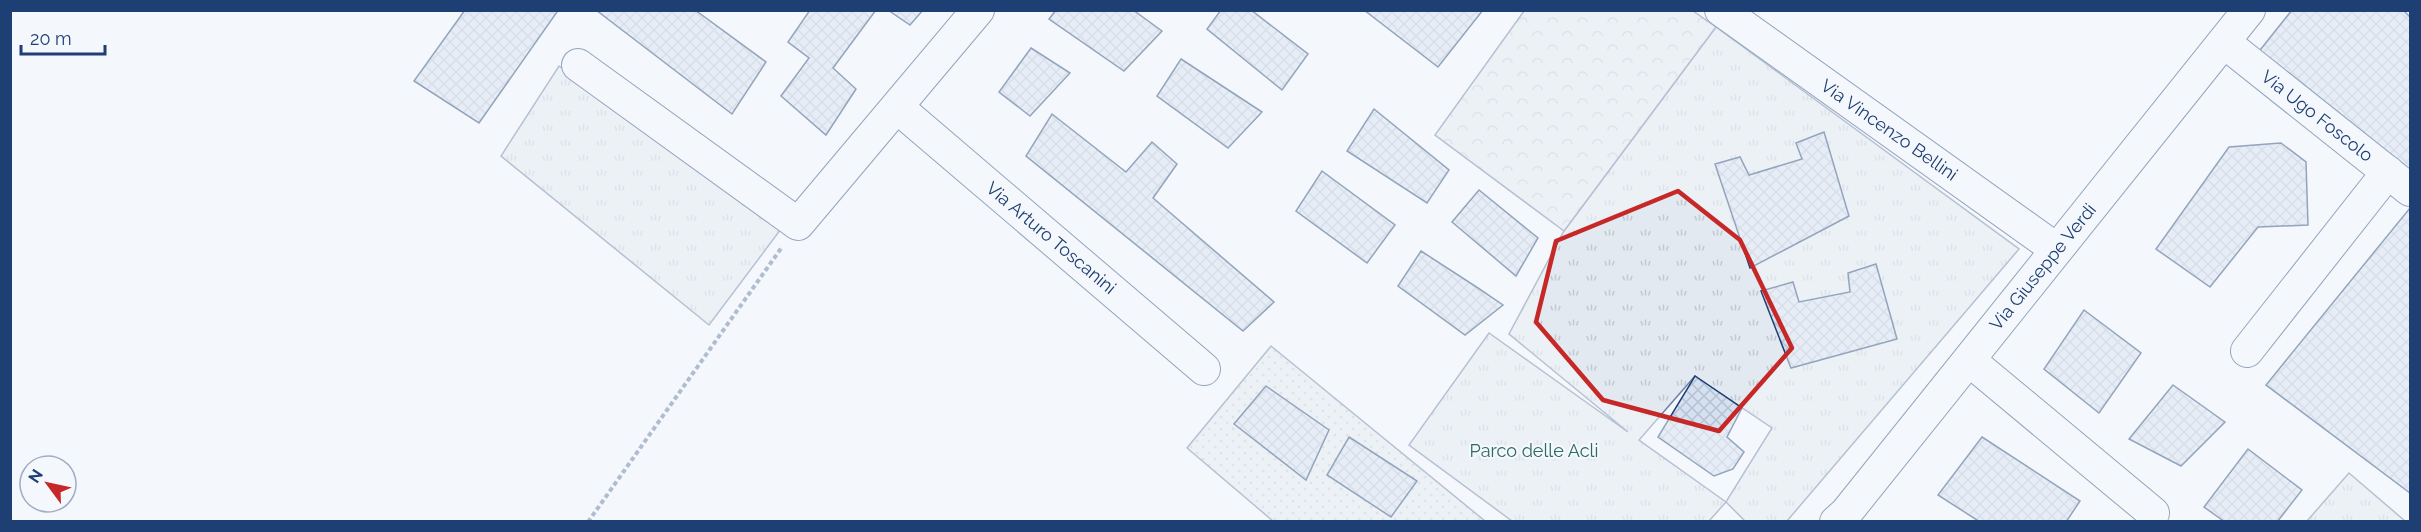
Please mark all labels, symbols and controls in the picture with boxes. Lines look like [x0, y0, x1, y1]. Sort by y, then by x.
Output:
scale bar [21, 18, 105, 56]
text: 20 m [30, 28, 72, 49]
street label: Via Ugo Foscolo [2257, 65, 2378, 166]
street label: Via Vincenzo Bellini [1817, 75, 1962, 185]
street label: Via Arturo Toscanini [982, 177, 1120, 298]
street label: Via Giuseppe Verdi [1985, 199, 2100, 334]
park label: Parco delle Acli [1470, 440, 1598, 461]
north arrow [18, 454, 78, 514]
text: N [25, 466, 47, 486]

